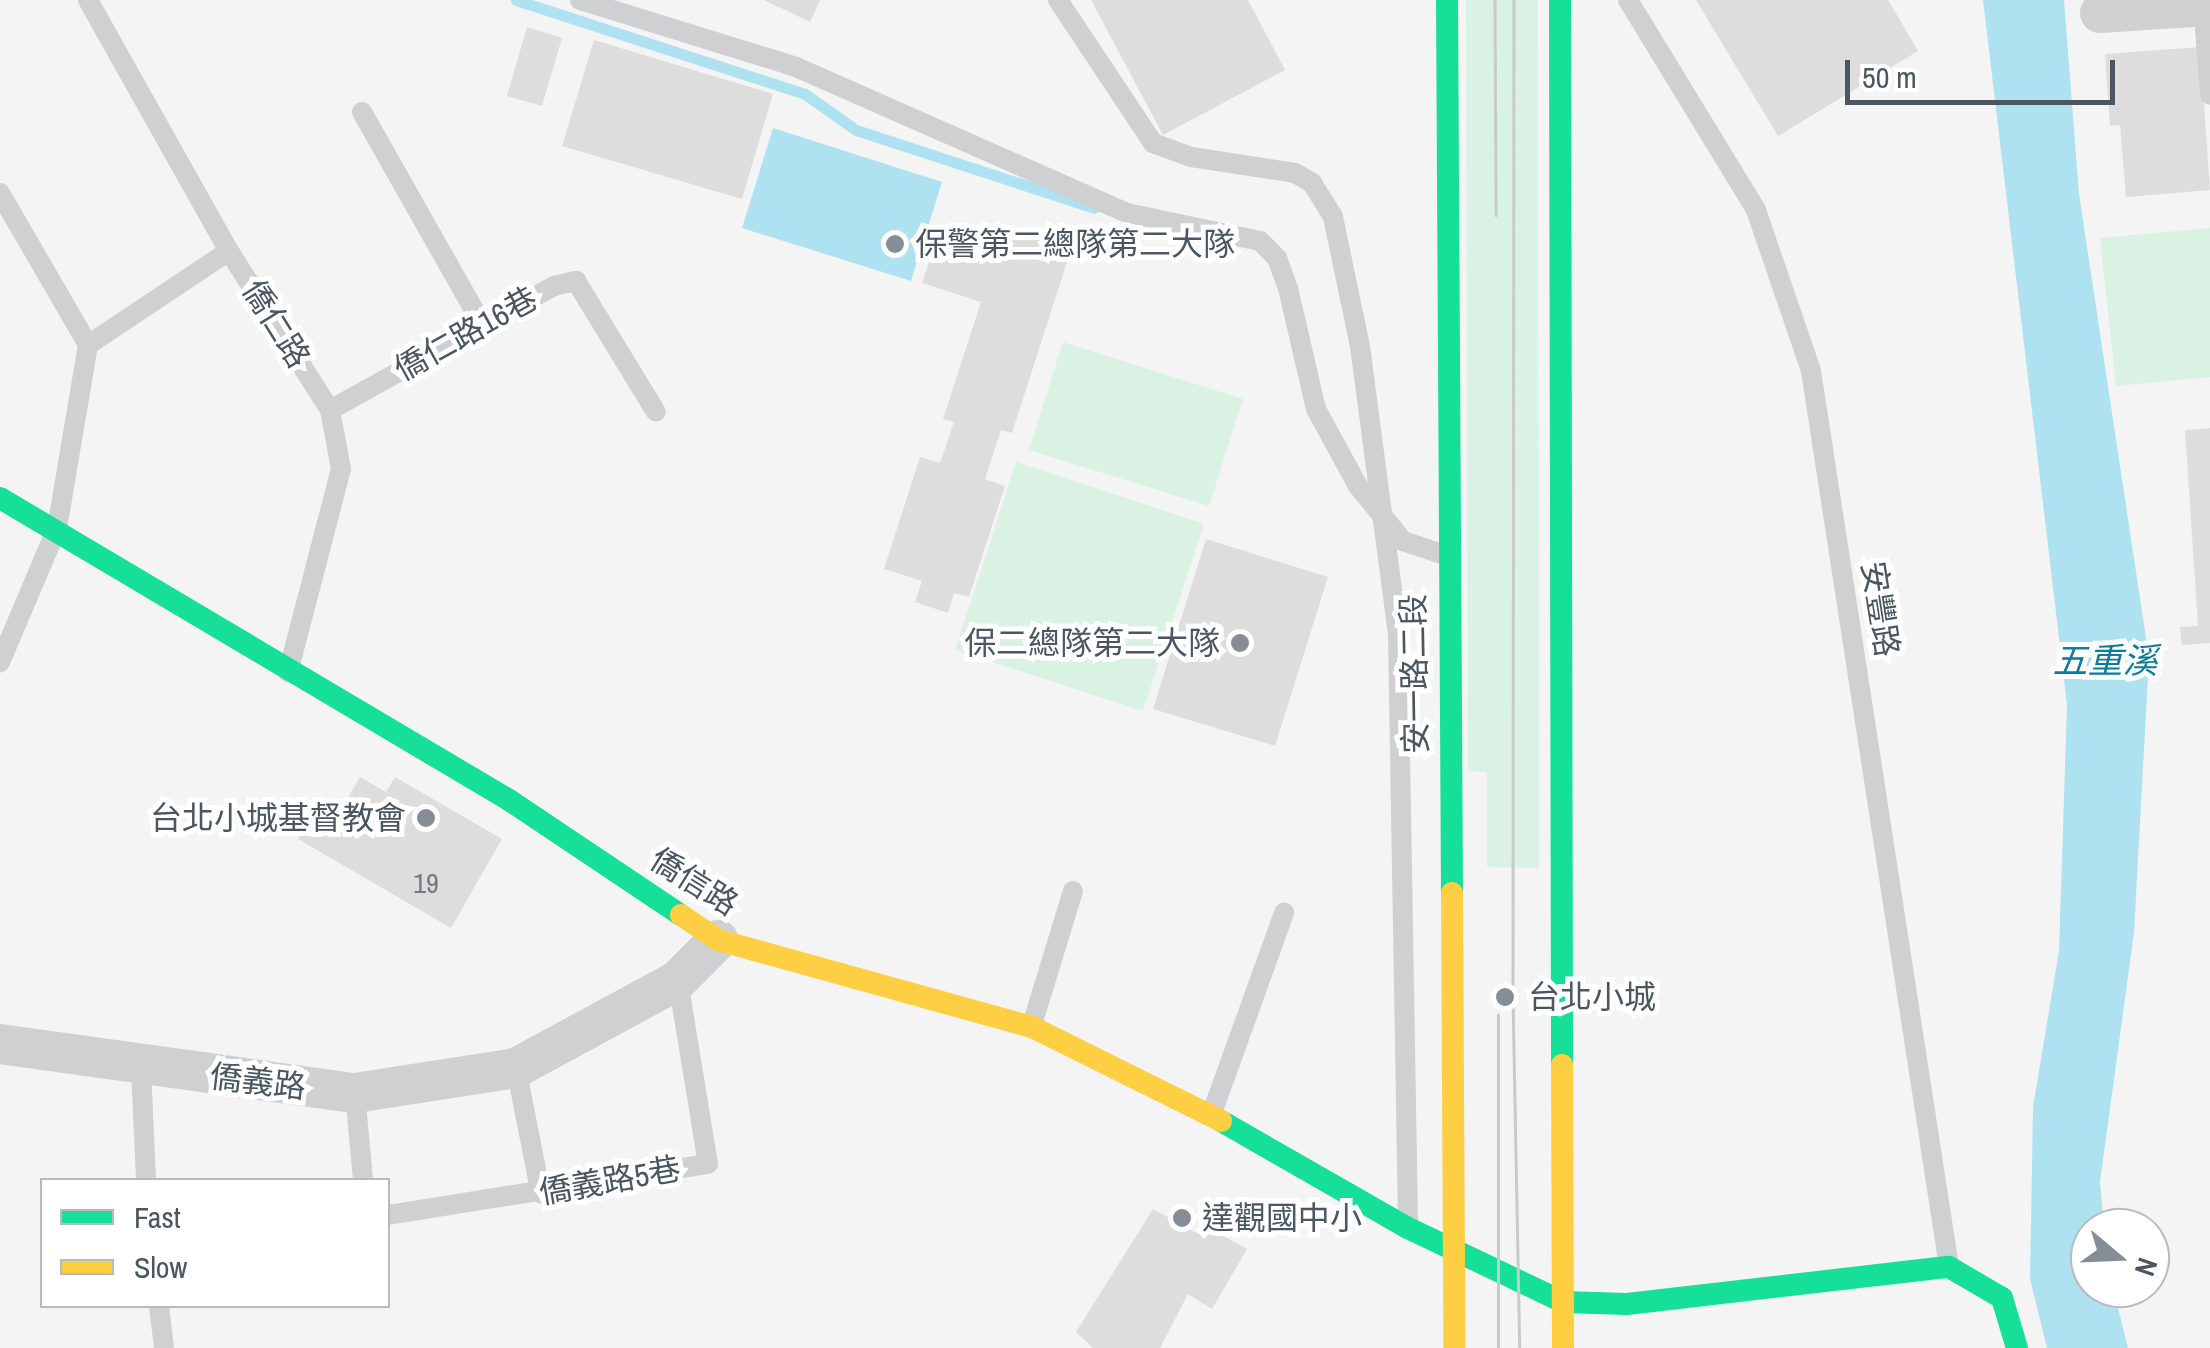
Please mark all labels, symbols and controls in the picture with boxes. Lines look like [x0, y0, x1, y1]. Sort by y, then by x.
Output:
scale bar [1850, 40, 2120, 102]
text: 50 m [1862, 57, 1917, 97]
place label: 保警第二總隊第二大隊 [915, 225, 1235, 263]
marker: 保警第二總隊第二大隊 [884, 233, 906, 255]
street label: 僑仁路 [234, 273, 318, 375]
street label: 僑仁路16巷 [388, 279, 544, 389]
street label: 安豐路 [1854, 559, 1906, 659]
street label: 安一路二段 [1394, 594, 1436, 754]
place label: 保二總隊第二大隊 [964, 624, 1220, 662]
marker: 保二總隊第二大隊 [1229, 632, 1251, 654]
water label: 五重溪 [2053, 640, 2157, 682]
place label: 台北小城基督教會 [150, 799, 406, 837]
marker: 台北小城基督教會 [415, 807, 437, 829]
street label: 僑信路 [643, 840, 745, 924]
house number: 19 [413, 866, 439, 900]
place label: 台北小城 [1528, 978, 1656, 1016]
marker: 台北小城 [1492, 984, 1518, 1010]
street label: 僑義路 [208, 1057, 308, 1107]
street label: 僑義路5巷 [536, 1150, 684, 1212]
legend [40, 1178, 390, 1308]
text: Fast [134, 1197, 181, 1237]
place label: 達觀國中小 [1202, 1199, 1362, 1237]
marker: 達觀國中小 [1171, 1207, 1193, 1229]
north arrow [2070, 1208, 2170, 1308]
text: Slow [134, 1247, 187, 1287]
text: N [2126, 1253, 2167, 1281]

